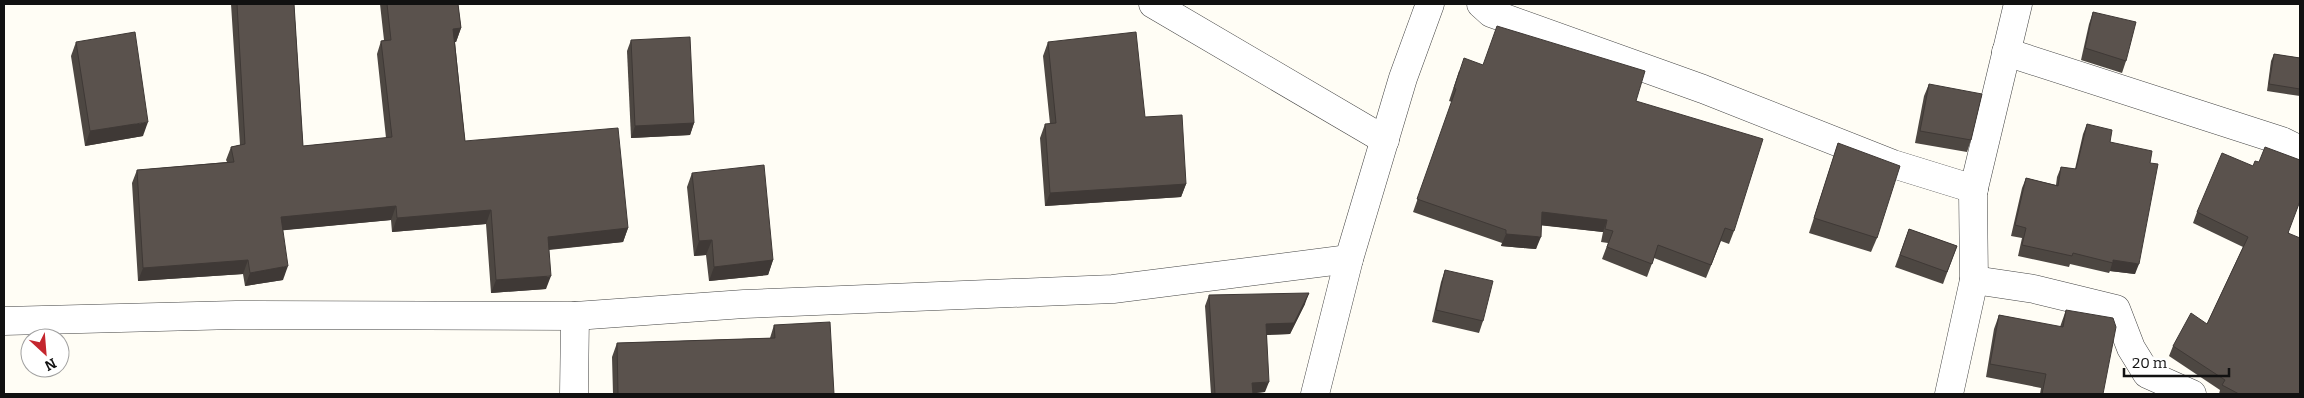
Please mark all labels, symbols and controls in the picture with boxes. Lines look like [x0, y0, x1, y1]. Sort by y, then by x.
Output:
north arrow [20, 328, 70, 378]
scale bar [2124, 346, 2229, 378]
text: N [42, 354, 59, 374]
text: 20 m [2132, 354, 2168, 372]

